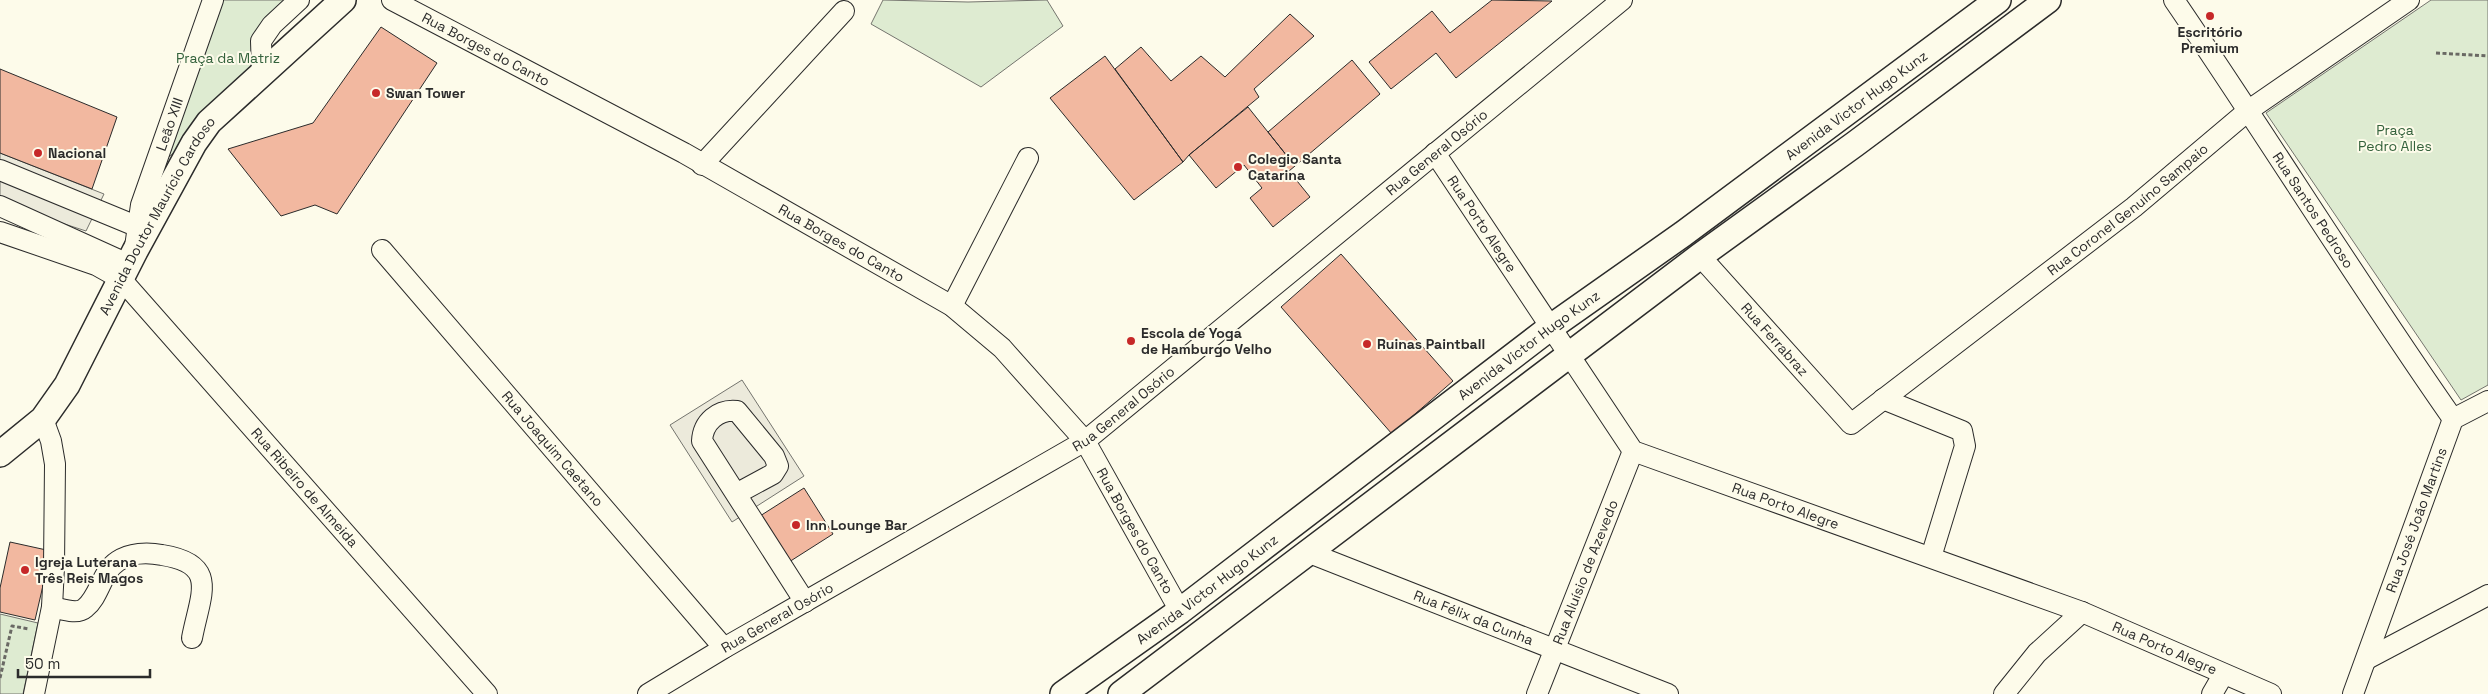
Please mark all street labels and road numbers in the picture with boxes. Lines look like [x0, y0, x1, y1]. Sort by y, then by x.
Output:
street label: Rua Borges do Canto [419, 8, 553, 90]
street label: Avenida Victor Hugo Kunz [1782, 47, 1931, 164]
street label: Leão XIII [152, 95, 187, 153]
street label: Rua General Osório [1382, 105, 1491, 199]
street label: Avenida Doutor Maurício Cardoso [95, 112, 219, 318]
street label: Rua Coronel Genuíno Sampaio [2044, 139, 2212, 279]
street label: Rua Santos Pedroso [2269, 149, 2358, 272]
street label: Rua Porto Alegre [1443, 172, 1521, 276]
street label: Rua Borges do Canto [775, 200, 908, 286]
street label: Avenida Victor Hugo Kunz [1454, 286, 1603, 404]
street label: Rua Ferrabraz [1737, 299, 1813, 380]
street label: Rua General Osório [1069, 362, 1178, 455]
street label: Rua Joaquim Caetano [498, 387, 607, 510]
street label: Rua Ribeiro de Almeida [247, 424, 362, 551]
street label: Rua José João Martins [2382, 445, 2451, 595]
street label: Rua Borges do Canto [1093, 464, 1178, 597]
street label: Rua Porto Alegre [1730, 478, 1842, 533]
street label: Rua Aluísio de Azevedo [1548, 497, 1622, 647]
street label: Avenida Victor Hugo Kunz [1133, 530, 1281, 648]
street label: Rua General Osório [718, 578, 836, 657]
street label: Rua Félix da Cunha [1411, 586, 1536, 649]
street label: Rua Porto Alegre [2110, 617, 2220, 679]

